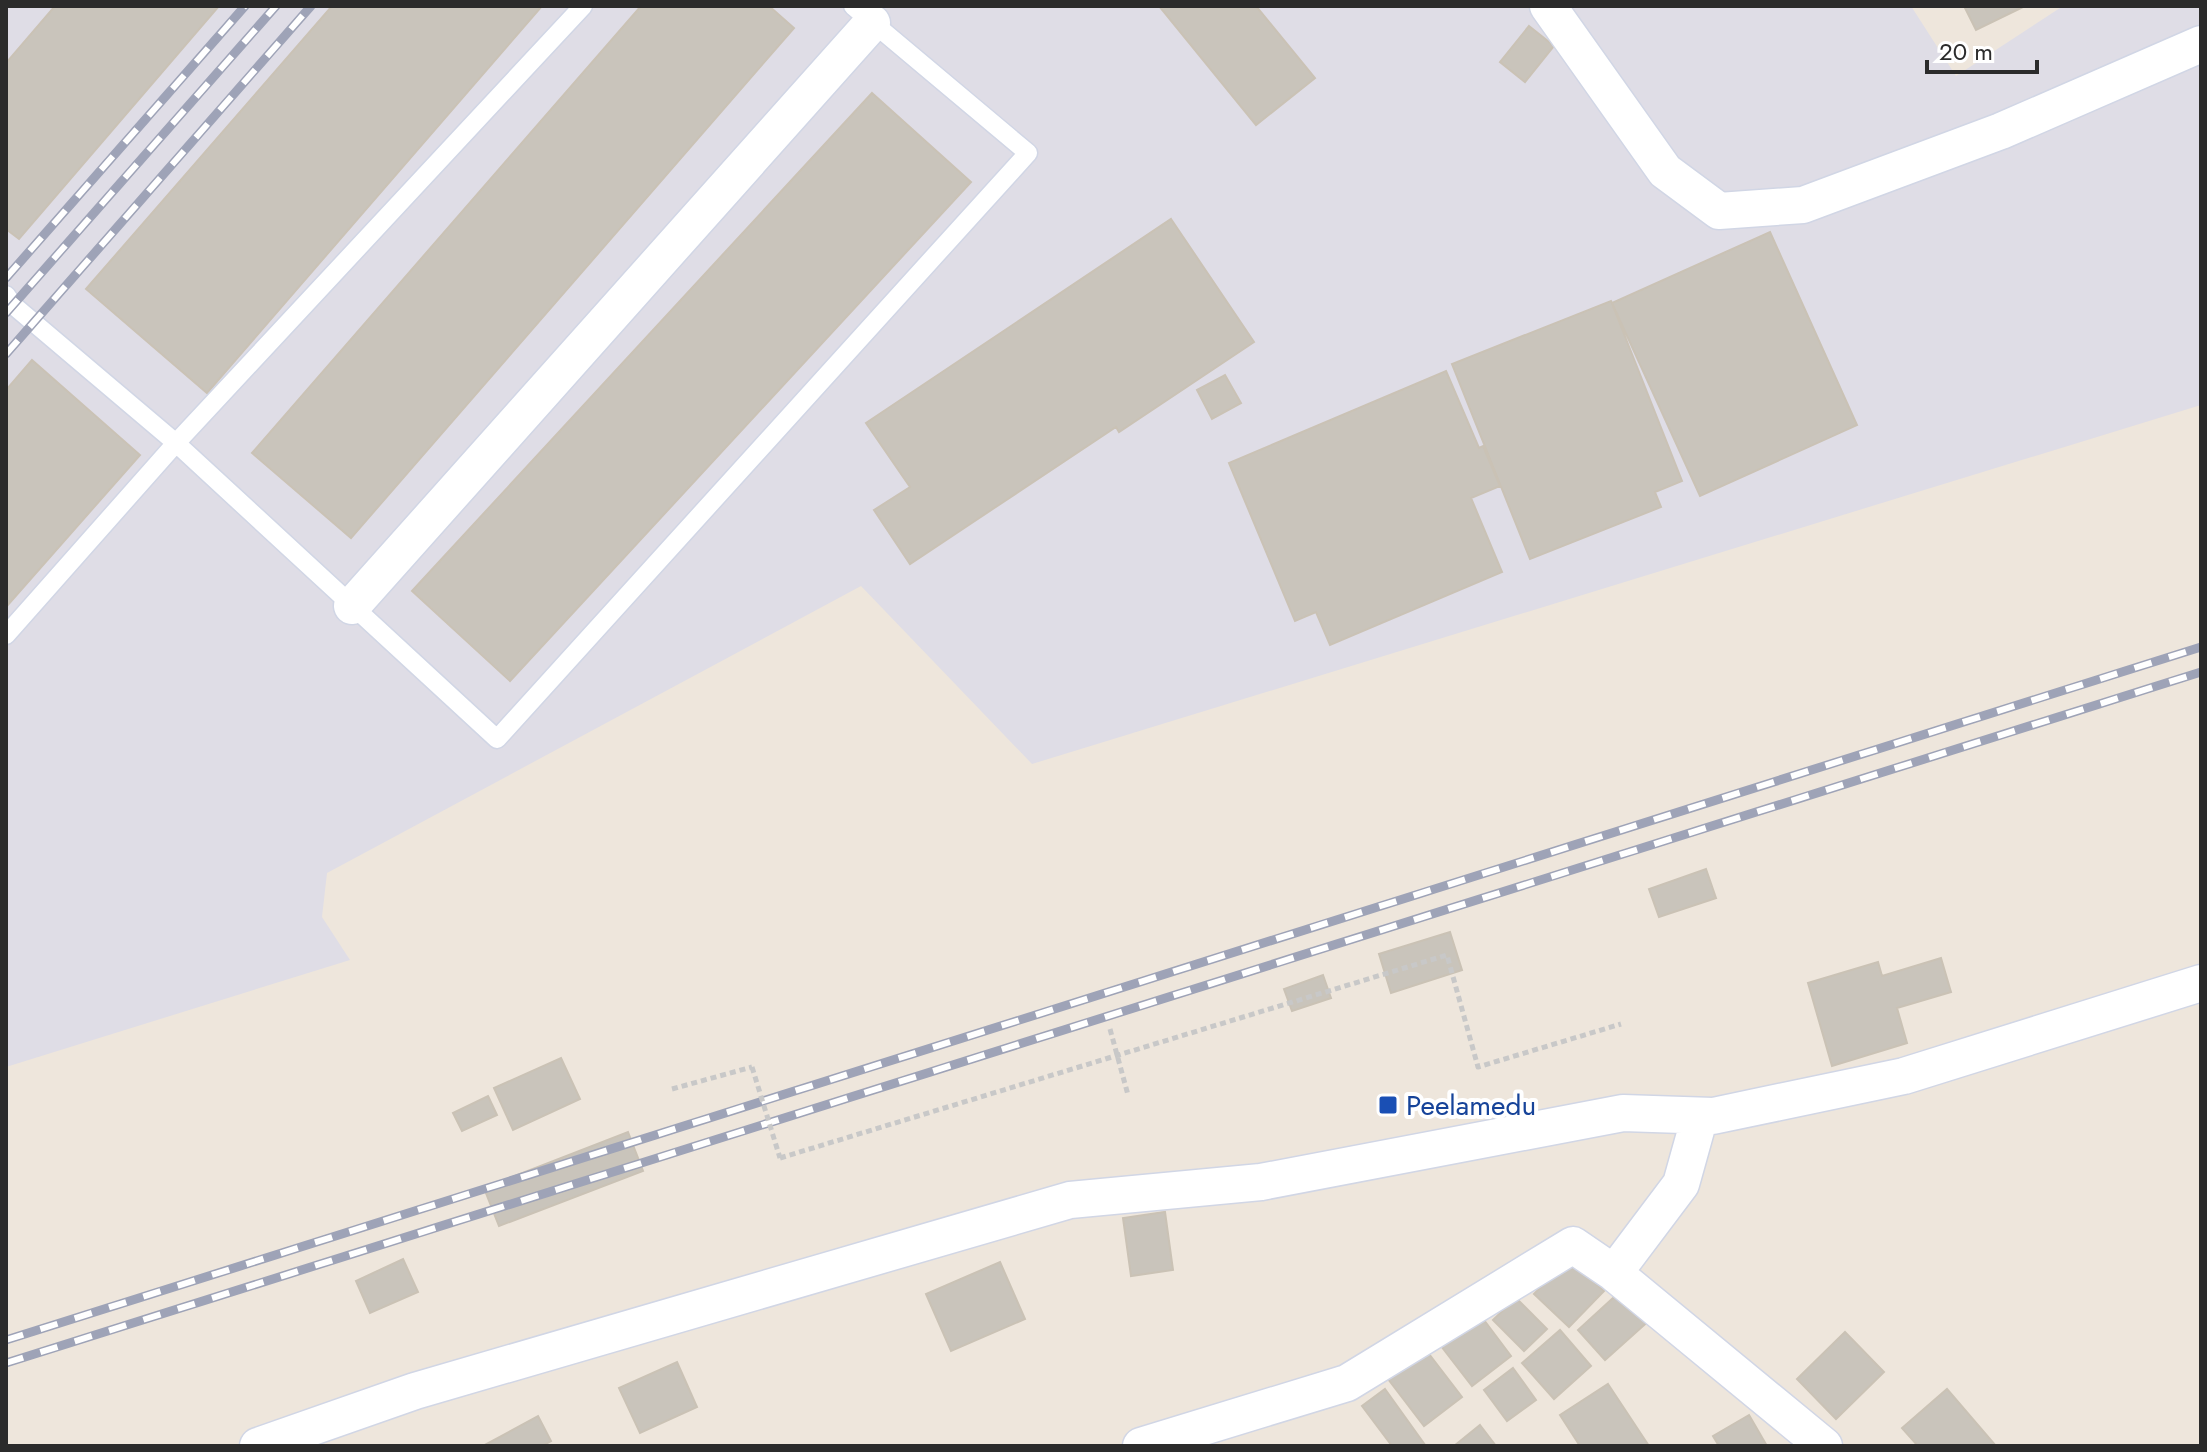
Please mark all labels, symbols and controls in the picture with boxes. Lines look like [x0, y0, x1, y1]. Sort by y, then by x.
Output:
scale bar [1927, 24, 2037, 74]
text: 20 m [1939, 34, 1993, 69]
place label: Peelamedu [1406, 1085, 1536, 1126]
marker: Peelamedu [1377, 1094, 1399, 1116]

